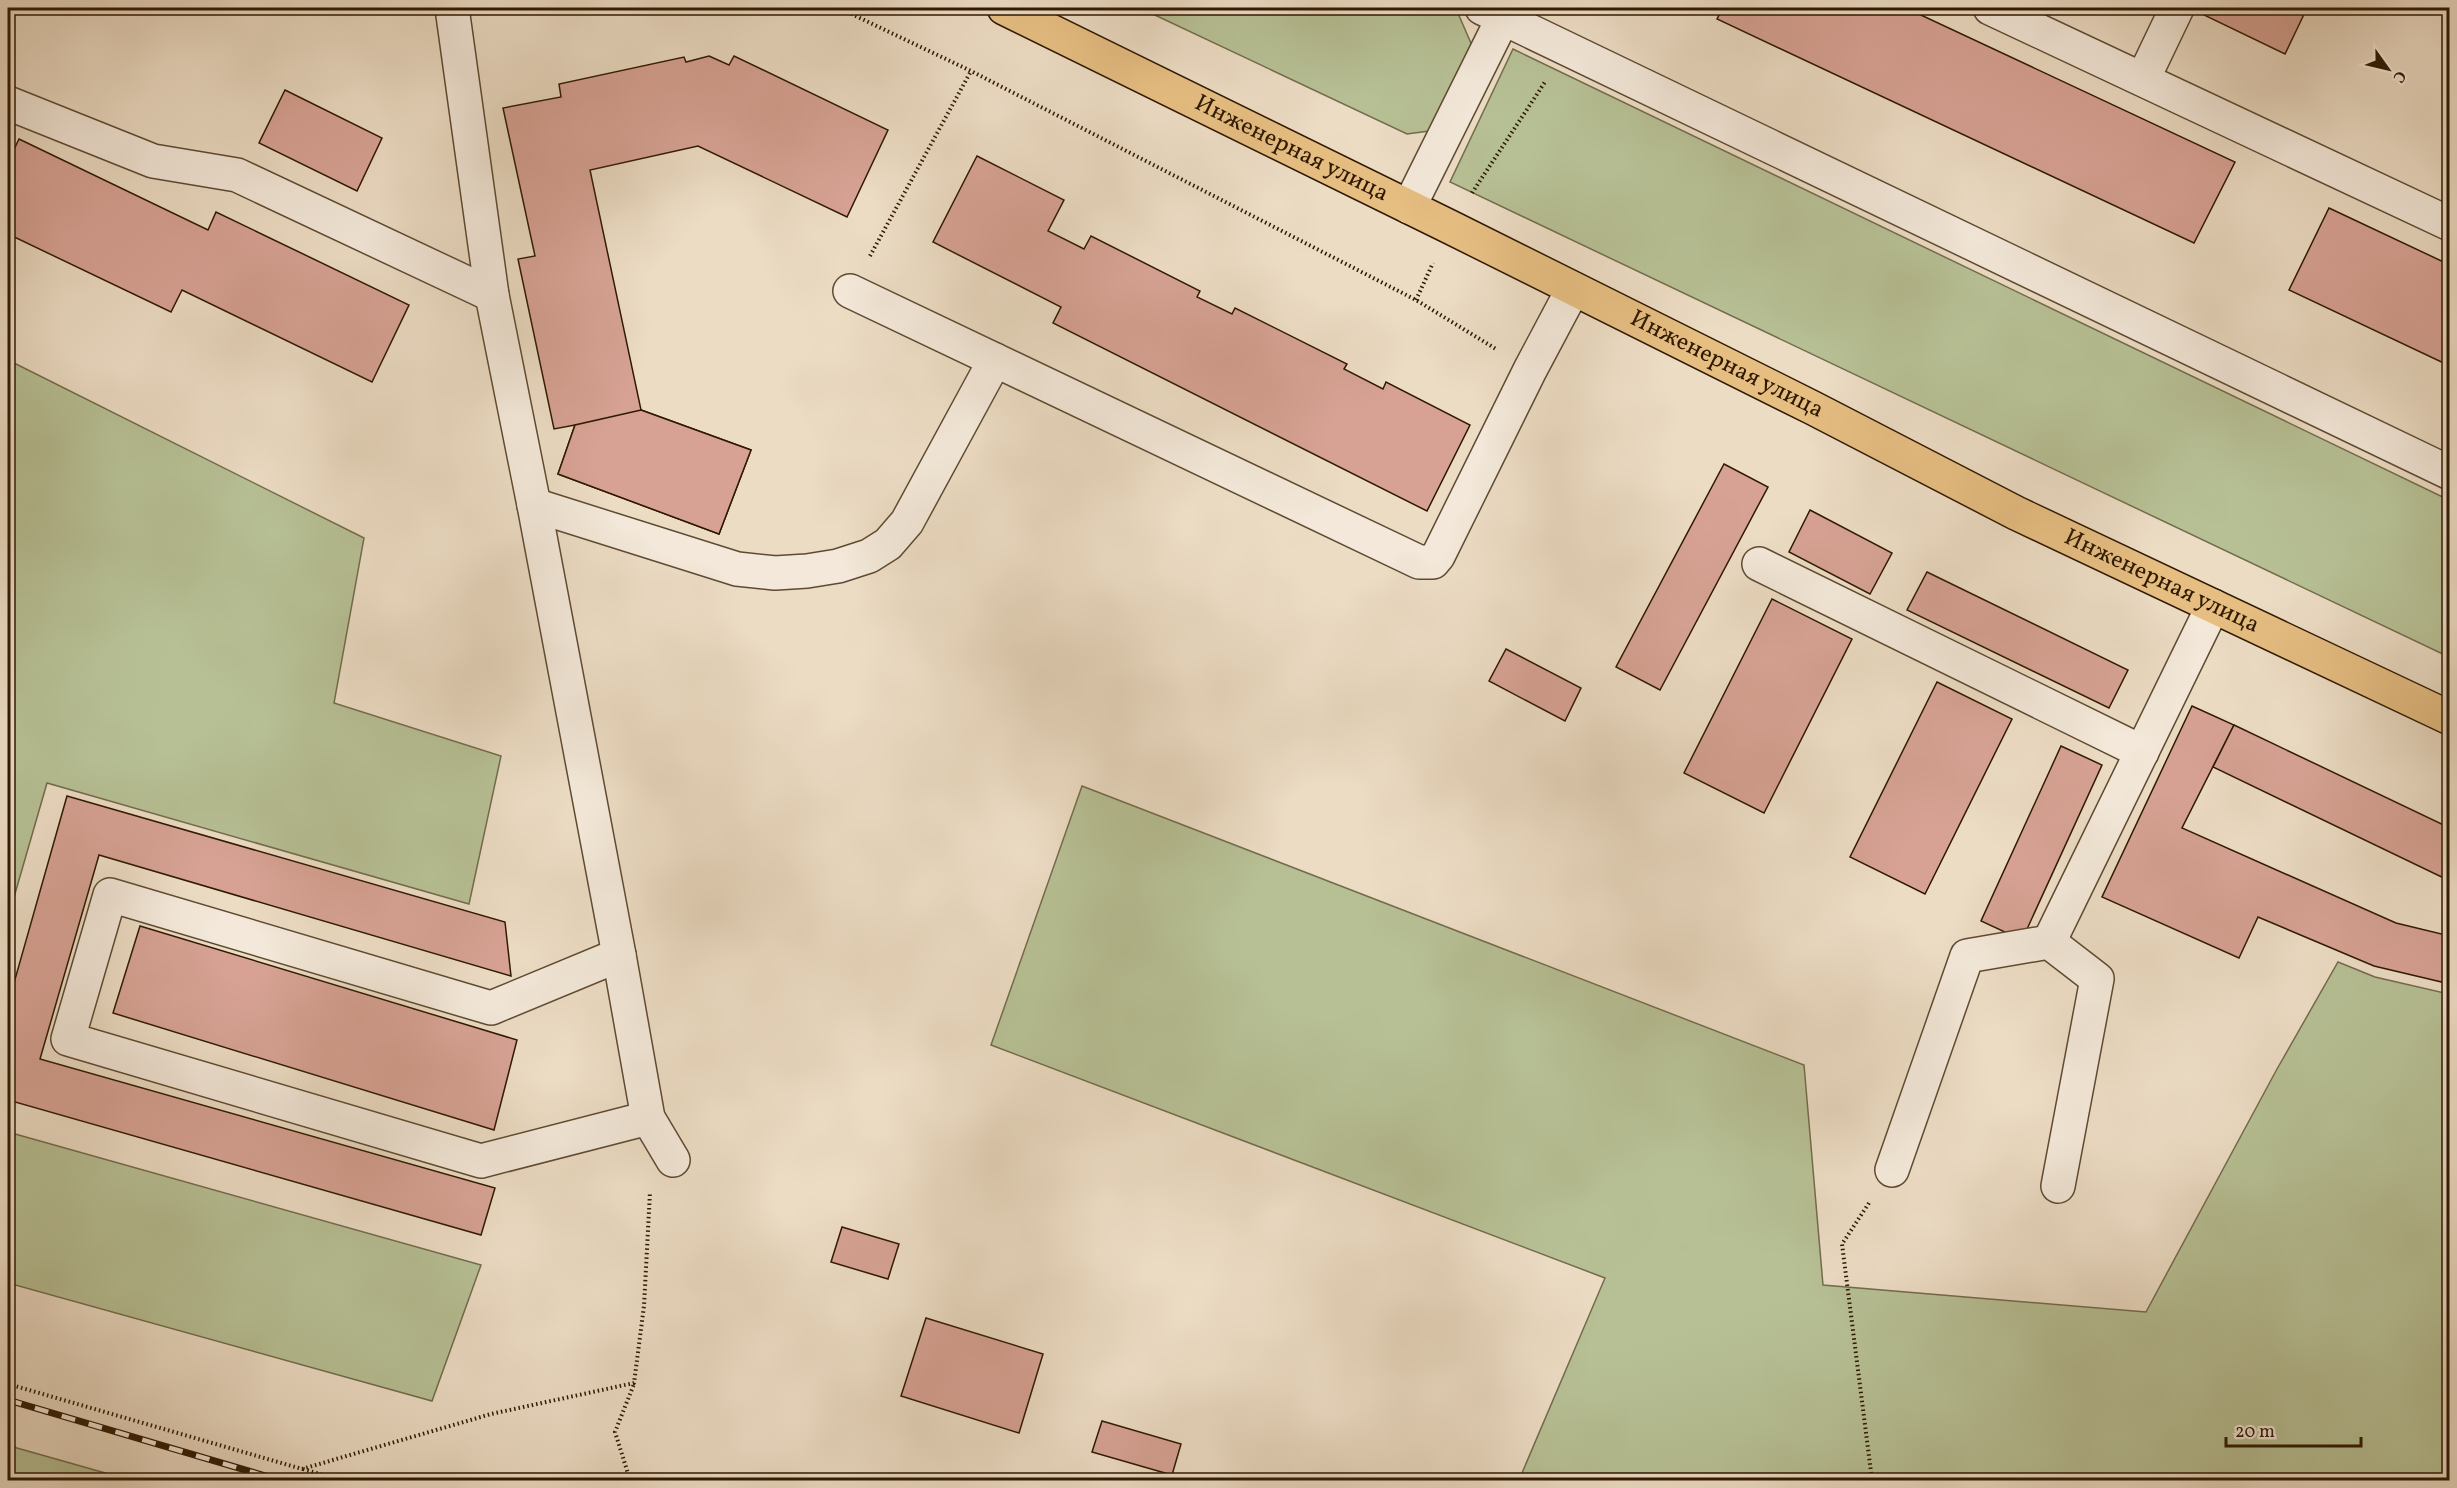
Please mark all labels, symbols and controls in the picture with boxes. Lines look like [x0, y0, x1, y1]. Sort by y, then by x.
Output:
north arrow [2358, 39, 2418, 99]
text: С [2387, 66, 2411, 87]
street label: Инженерная улица [1188, 87, 1394, 211]
street label: Инженерная улица [1624, 302, 1830, 428]
street label: Инженерная улица [2058, 521, 2265, 643]
scale bar [2226, 1410, 2361, 1448]
text: 20 m [2235, 1420, 2275, 1445]

